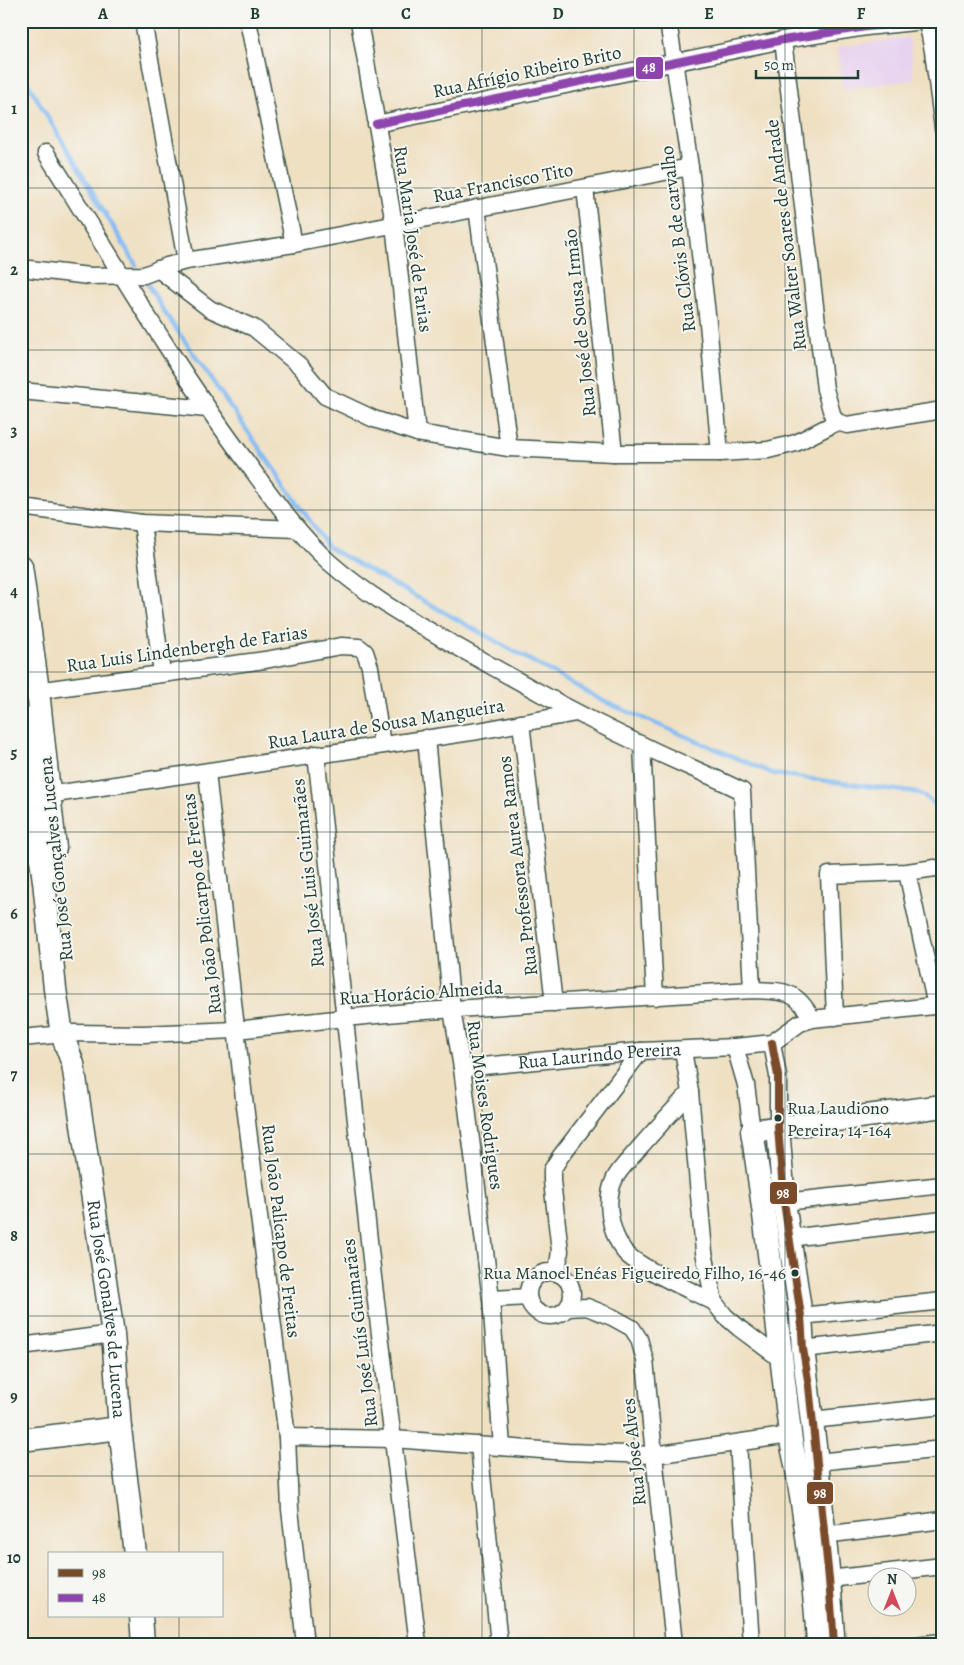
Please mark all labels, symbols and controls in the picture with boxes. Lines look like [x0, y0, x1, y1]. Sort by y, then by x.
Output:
text: A [97, 3, 109, 25]
text: B [250, 3, 260, 25]
text: C [401, 3, 411, 25]
text: D [552, 3, 564, 25]
text: E [704, 3, 714, 25]
text: F [857, 3, 866, 25]
street label: Rua Afrígio Ribeiro Brito [430, 39, 624, 105]
scale bar [756, 48, 859, 80]
text: 50 m [764, 55, 794, 75]
line badge: 48 [635, 56, 664, 80]
text: 48 [642, 58, 656, 77]
text: 1 [11, 98, 17, 120]
street label: Rua Walter Soares de Andrade [759, 118, 813, 352]
street label: Rua Maria José de Farias [387, 144, 439, 334]
street label: Rua Clóvis B de carvalho [654, 144, 702, 334]
street label: Rua Francisco Tito [431, 157, 575, 209]
street label: Rua José de Sousa Irmão [557, 228, 603, 418]
text: 2 [10, 259, 18, 281]
text: 3 [11, 420, 18, 442]
text: 4 [10, 581, 18, 603]
street label: Rua Luis Lindenbergh de Farias [65, 619, 309, 679]
street label: Rua Laura de Sousa Mangueira [266, 692, 506, 756]
text: 5 [11, 742, 18, 764]
street label: Rua Professora Aurea Ramos [492, 754, 544, 978]
street label: Rua José Gonçalves Lucena [32, 755, 80, 963]
street label: Rua José Luis Guimarães [285, 777, 331, 969]
street label: Rua João Policarpo de Freitas [176, 792, 228, 1016]
text: 6 [10, 903, 18, 925]
street label: Rua Horácio Almeida [338, 974, 504, 1012]
street label: Rua Moises Rodrigues [460, 1018, 510, 1192]
street label: Rua Laurindo Pereira [516, 1036, 682, 1076]
text: 7 [11, 1064, 18, 1086]
place label: Rua Laudiono Pereira, 14-164 [787, 1096, 891, 1142]
marker: Rua Laudiono Pereira, 14-164 [773, 1113, 783, 1123]
street label: Rua João Palicapo de Freitas [255, 1123, 307, 1339]
line badge: 98 [769, 1181, 798, 1205]
text: 98 [776, 1184, 790, 1203]
street label: Rua José Gonalves de Lucena [80, 1198, 132, 1420]
text: 8 [10, 1225, 18, 1247]
street label: Rua José Luís Guimarães [336, 1237, 384, 1429]
place label: Rua Manoel Enéas Figueiredo Filho, 16-46 [483, 1261, 786, 1285]
marker: Rua Manoel Enéas Figueiredo Filho, 16-46 [790, 1268, 800, 1278]
text: 9 [10, 1386, 18, 1408]
street label: Rua José Alves [615, 1397, 653, 1507]
line badge: 98 [806, 1481, 834, 1505]
text: 98 [813, 1484, 827, 1503]
text: 10 [7, 1547, 21, 1569]
legend [48, 1552, 222, 1618]
text: 98 [92, 1563, 106, 1583]
north arrow [866, 1568, 916, 1618]
text: N [887, 1570, 897, 1589]
text: 48 [92, 1587, 106, 1607]

